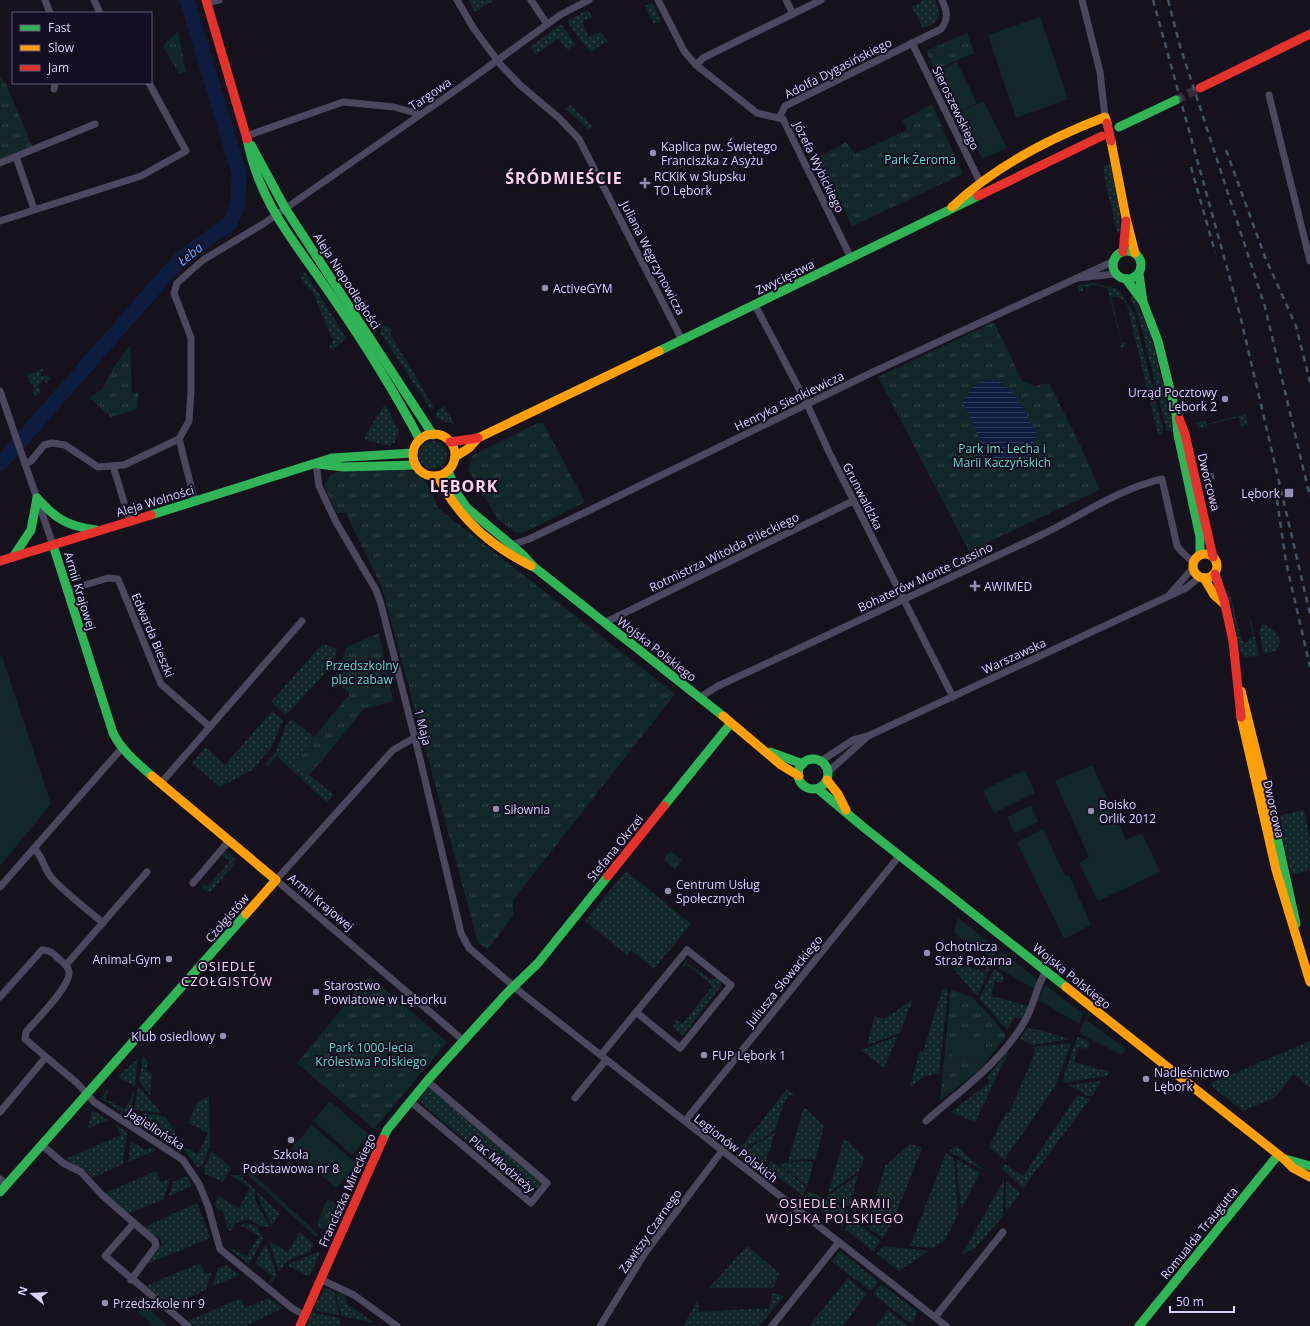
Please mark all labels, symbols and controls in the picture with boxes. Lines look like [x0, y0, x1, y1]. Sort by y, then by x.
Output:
legend [12, 12, 152, 84]
text: Fast [48, 19, 71, 36]
street label: Adolfa Dygasińskiego [781, 34, 895, 102]
text: Slow [48, 39, 75, 56]
text: Jam [47, 59, 69, 76]
street label: Sieroszewskiego [928, 63, 984, 153]
street label: Targowa [405, 74, 455, 114]
street label: Józefa Wybickiego [789, 118, 848, 216]
place label: Kaplica pw. Świętego Franciszka z Asyżu [661, 138, 777, 169]
marker: Kaplica pw. Świętego Franciszka z Asyżu [648, 148, 658, 158]
park label: Park Żeroma [884, 151, 956, 168]
district label: ŚRÓDMIEŚCIE [505, 167, 623, 189]
place label: RCKiK w Słupsku TO Lębork [654, 168, 746, 199]
marker: RCKiK w Słupsku TO Lębork [639, 177, 651, 189]
street label: Juliana Węgrzynowicza [616, 197, 689, 318]
street label: Aleja Niepodległości [309, 229, 385, 333]
water label: Łeba [174, 238, 207, 270]
street label: Zwycięstwa [753, 255, 817, 299]
place label: ActiveGYM [553, 280, 613, 297]
marker: ActiveGYM [540, 283, 550, 293]
street label: Henryka Sienkiewicza [731, 367, 847, 435]
place label: Urząd Pocztowy Lębork 2 [1128, 384, 1218, 415]
marker: Urząd Pocztowy Lębork 2 [1220, 394, 1230, 404]
park label: Park im. Lecha i Marii Kaczyńskich [953, 440, 1051, 471]
street label: Dworcowa [1194, 451, 1224, 513]
street label: Grunwaldzka [839, 459, 887, 533]
district label: LĘBORK [430, 475, 498, 497]
street label: Aleja Wolności [114, 481, 196, 521]
place label: Lębork [1241, 485, 1281, 502]
marker: Lębork [1283, 487, 1295, 499]
street label: Rotmistrza Witolda Pileckiego [646, 508, 802, 596]
street label: Bohaterów Monte Cassino [855, 538, 995, 616]
street label: Armii Krajowej [60, 550, 100, 632]
place label: AWIMED [984, 578, 1032, 595]
marker: AWIMED [969, 580, 981, 592]
street label: Edwarda Bieszki [128, 590, 178, 680]
street label: Wojska Polskiego [614, 613, 700, 685]
street label: Warszawska [979, 634, 1049, 678]
park label: Przedszkolny plac zabaw [325, 657, 400, 688]
street label: 1 Maja [410, 707, 436, 747]
street label: Dworcowa [1259, 778, 1289, 840]
place label: Boisko Orlik 2012 [1099, 796, 1156, 827]
place label: Siłownia [504, 801, 550, 818]
marker: Siłownia [491, 804, 501, 814]
marker: Boisko Orlik 2012 [1086, 806, 1096, 816]
street label: Stefana Okrzei [583, 811, 647, 885]
street label: Armii Krajowej [285, 869, 357, 935]
place label: Centrum Usług Społecznych [676, 876, 760, 907]
marker: Centrum Usług Społecznych [663, 886, 673, 896]
street label: Czołgistów [201, 889, 253, 946]
street label: Juliusza Słowackiego [741, 932, 826, 1031]
place label: Ochotnicza Straż Pożarna [935, 938, 1012, 969]
street label: Wojska Polskiego [1029, 939, 1115, 1013]
marker: Ochotnicza Straż Pożarna [922, 948, 932, 958]
place label: Animal-Gym [93, 951, 161, 968]
marker: Animal-Gym [164, 954, 174, 964]
district label: OSIEDLE CZOŁGISTÓW [181, 957, 273, 990]
place label: Starostwo Powiatowe w Lęborku [324, 977, 447, 1008]
marker: Starostwo Powiatowe w Lęborku [311, 987, 321, 997]
place label: Klub osiedlowy [131, 1028, 216, 1045]
marker: Klub osiedlowy [218, 1031, 228, 1041]
park label: Park 1000-lecia Królestwa Polskiego [315, 1039, 427, 1070]
place label: FUP Lębork 1 [712, 1047, 786, 1064]
marker: FUP Lębork 1 [699, 1050, 709, 1060]
place label: Nadleśnictwo Lębork [1154, 1064, 1229, 1095]
marker: Nadleśnictwo Lębork [1141, 1074, 1151, 1084]
street label: Jagiellońska [123, 1103, 188, 1154]
street label: Legionów Polskich [690, 1110, 782, 1186]
street label: Franciszka Mireckiego [314, 1131, 380, 1249]
street label: Plac Młodzieży [465, 1131, 539, 1197]
marker: Szkoła Podstawowa nr 8 [286, 1135, 296, 1145]
place label: Szkoła Podstawowa nr 8 [243, 1146, 339, 1177]
street label: Romualda Traugutta [1156, 1183, 1242, 1283]
street label: Zawiszy Czarnego [615, 1186, 685, 1276]
district label: OSIEDLE I ARMII WOJSKA POLSKIEGO [766, 1194, 904, 1227]
north arrow [12, 1274, 52, 1314]
text: N [13, 1284, 31, 1297]
scale bar [1170, 1288, 1234, 1314]
text: 50 m [1176, 1293, 1204, 1310]
place label: Przedszkole nr 9 [113, 1295, 205, 1312]
marker: Przedszkole nr 9 [100, 1298, 110, 1308]

